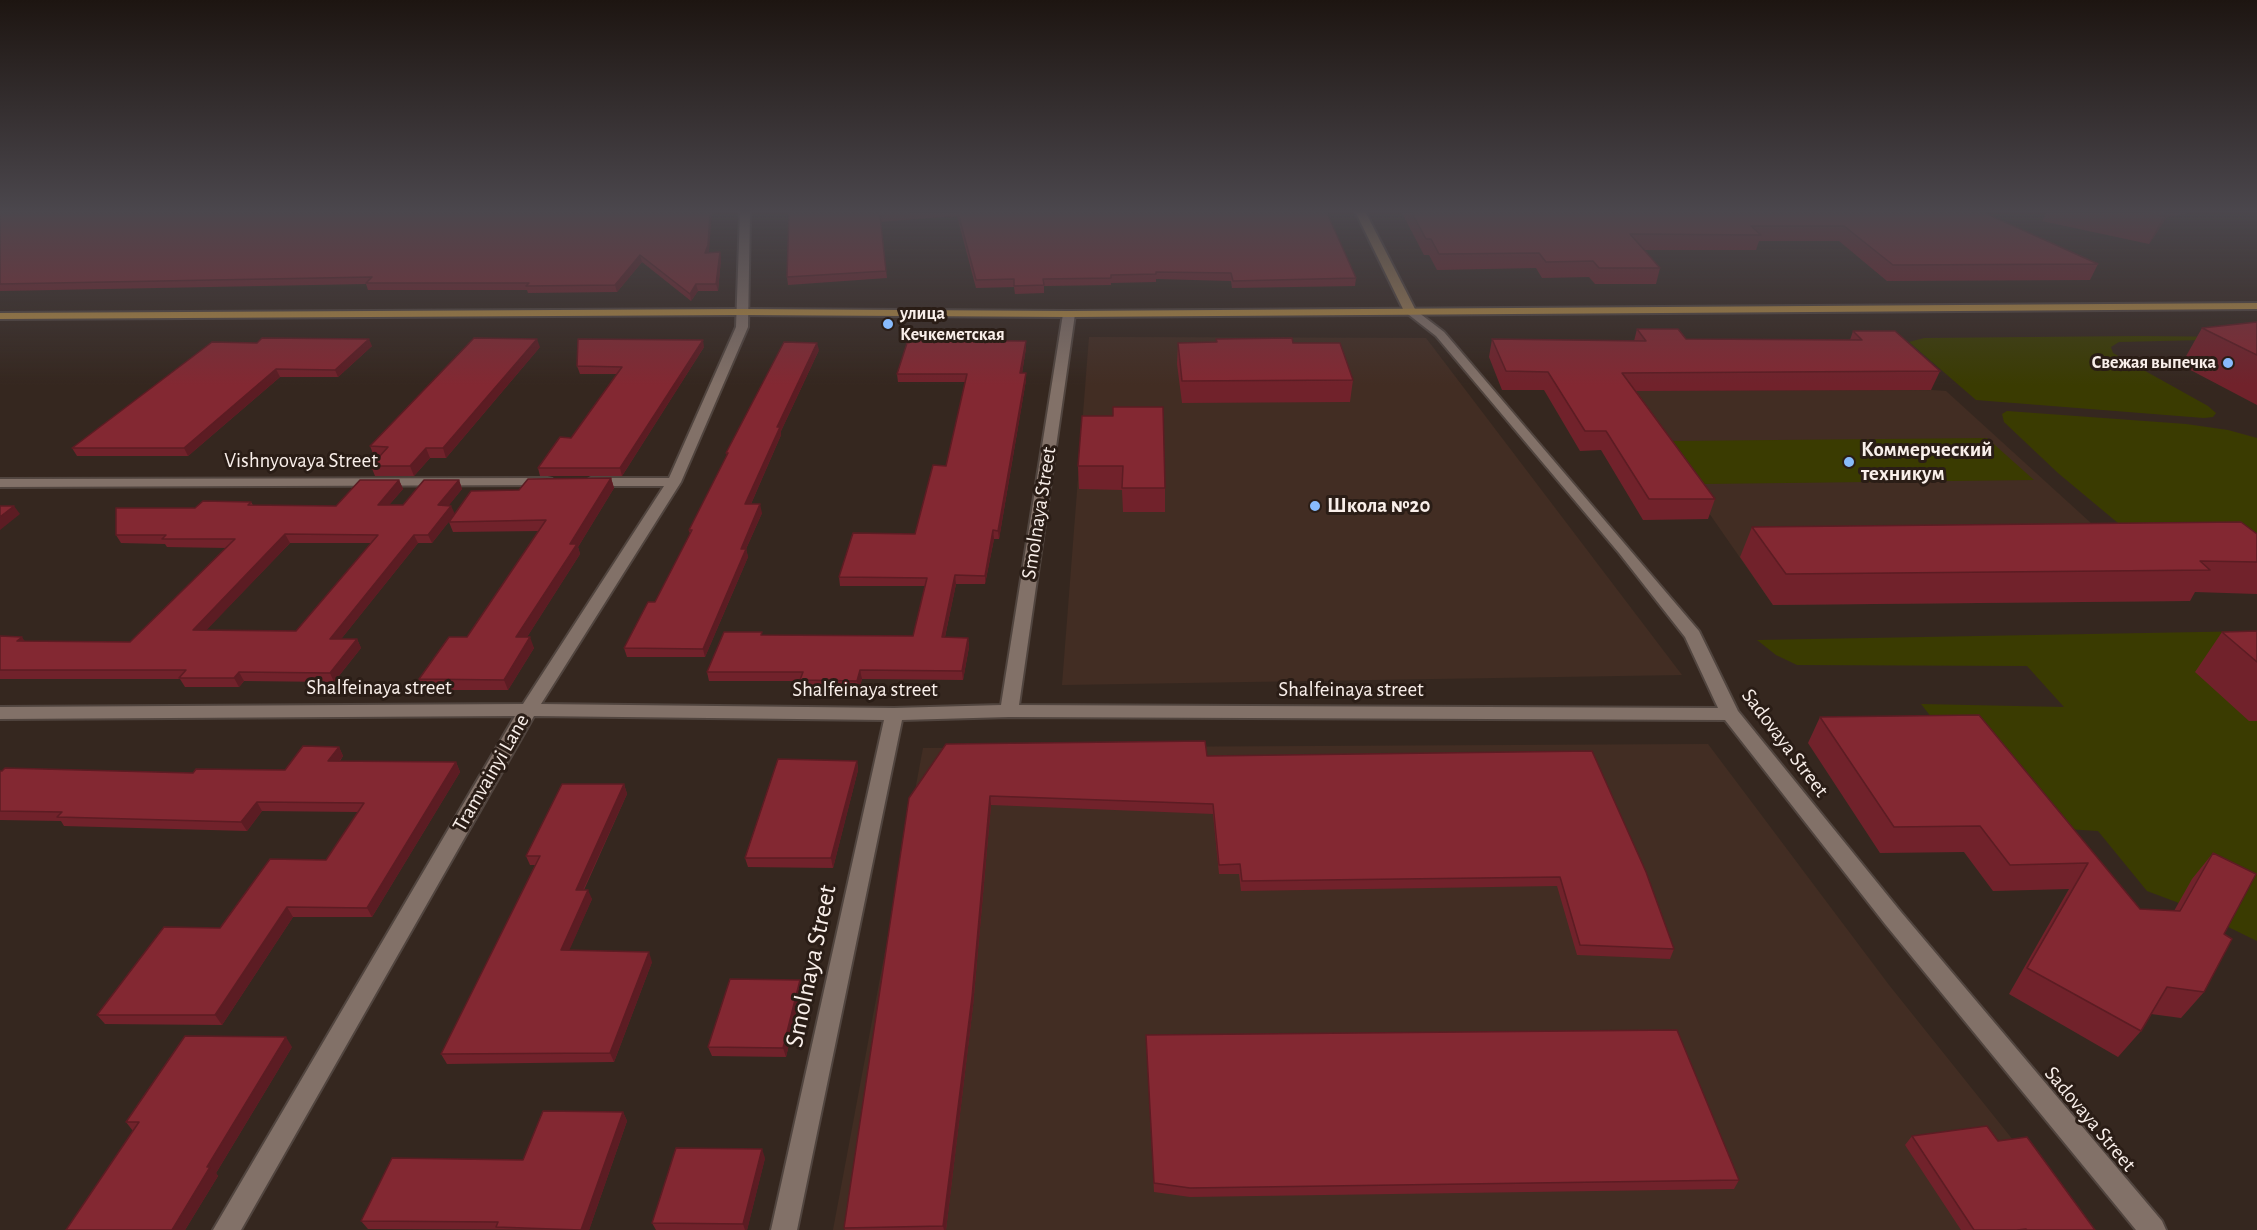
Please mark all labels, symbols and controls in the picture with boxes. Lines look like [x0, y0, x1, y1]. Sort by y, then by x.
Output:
place label: улица Кечкеметская [900, 303, 1005, 346]
marker: улица Кечкеметская [881, 317, 895, 331]
place label: Свежая выпечка [2092, 352, 2216, 374]
marker: Свежая выпечка [2221, 356, 2235, 370]
place label: Коммерческий техникум [1861, 437, 1993, 487]
street label: Smolnaya Street [1016, 445, 1062, 581]
street label: Vishnyovaya Street [224, 448, 378, 474]
marker: Коммерческий техникум [1842, 455, 1856, 469]
place label: Школа №20 [1327, 493, 1430, 519]
marker: Школа №20 [1308, 499, 1322, 513]
street label: Shalfeinaya street [306, 675, 452, 701]
street label: Shalfeinaya street [792, 677, 938, 703]
street label: Shalfeinaya street [1278, 677, 1424, 703]
street label: Sadovaya Street [1736, 684, 1834, 802]
street label: Tramvainyi Lane [447, 710, 535, 836]
street label: Smolnaya Street [779, 882, 843, 1050]
street label: Sadovaya Street [2039, 1061, 2141, 1177]

